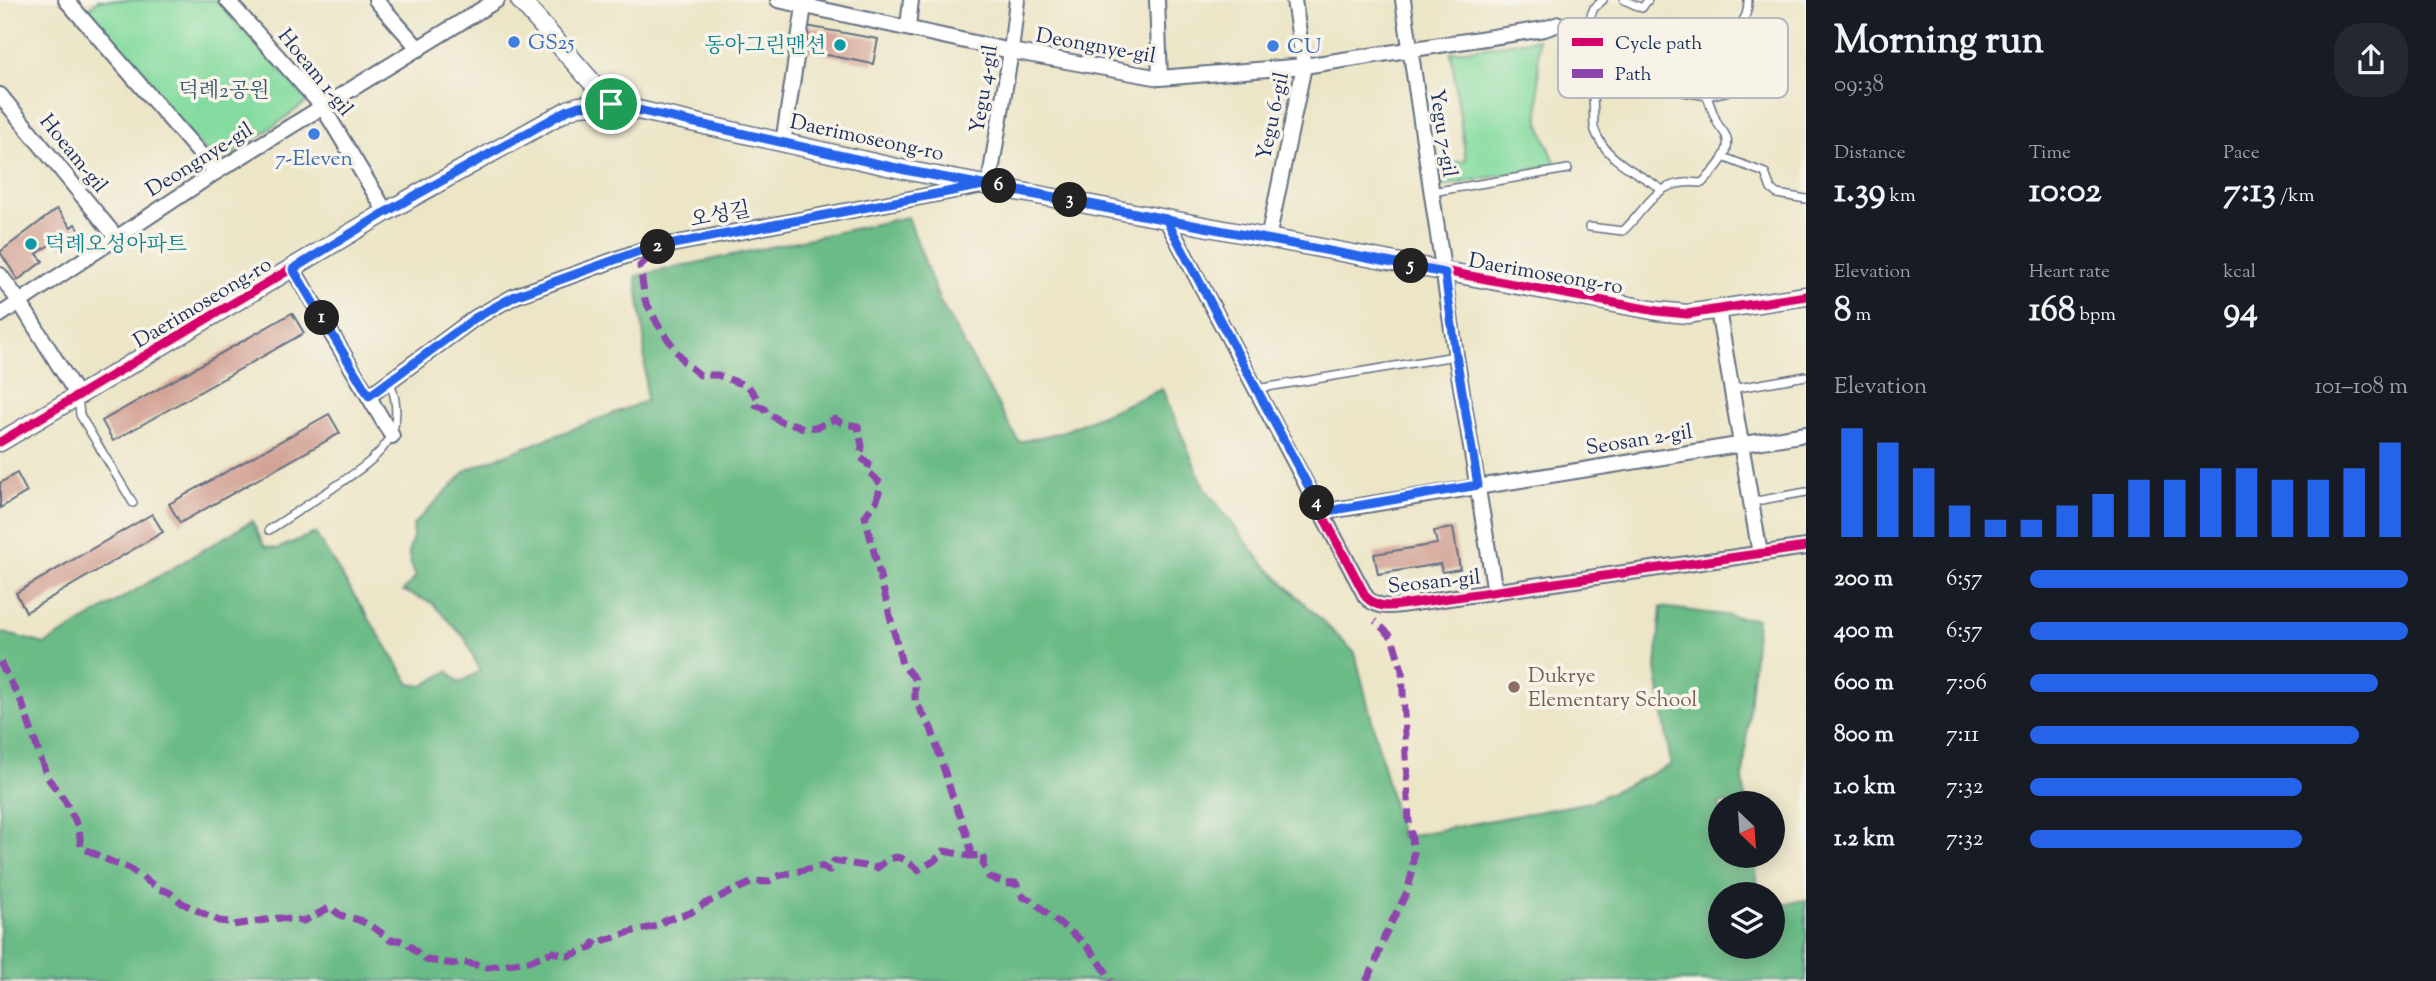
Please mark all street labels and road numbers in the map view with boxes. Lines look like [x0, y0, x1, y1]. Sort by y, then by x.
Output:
street label: Deongnye-gil [1033, 22, 1158, 72]
street label: Hoeam 1-gil [270, 23, 359, 124]
street label: Yegu 4-gil [963, 43, 1007, 136]
street label: Yegu 6-gil [1250, 70, 1298, 163]
street label: Yegu 7-gil [1420, 87, 1464, 180]
street label: Hoeam-gil [31, 108, 114, 200]
street label: Daerimoseong-ro [787, 108, 946, 170]
street label: Deongnye-gil [141, 116, 260, 206]
street label: 오성길 [688, 195, 753, 236]
street label: Daerimoseong-ro [1466, 247, 1625, 303]
street label: Daerimoseong-ro [128, 251, 278, 357]
street label: Seosan 2-gil [1584, 418, 1695, 464]
street label: Seosan-gil [1386, 563, 1482, 603]

